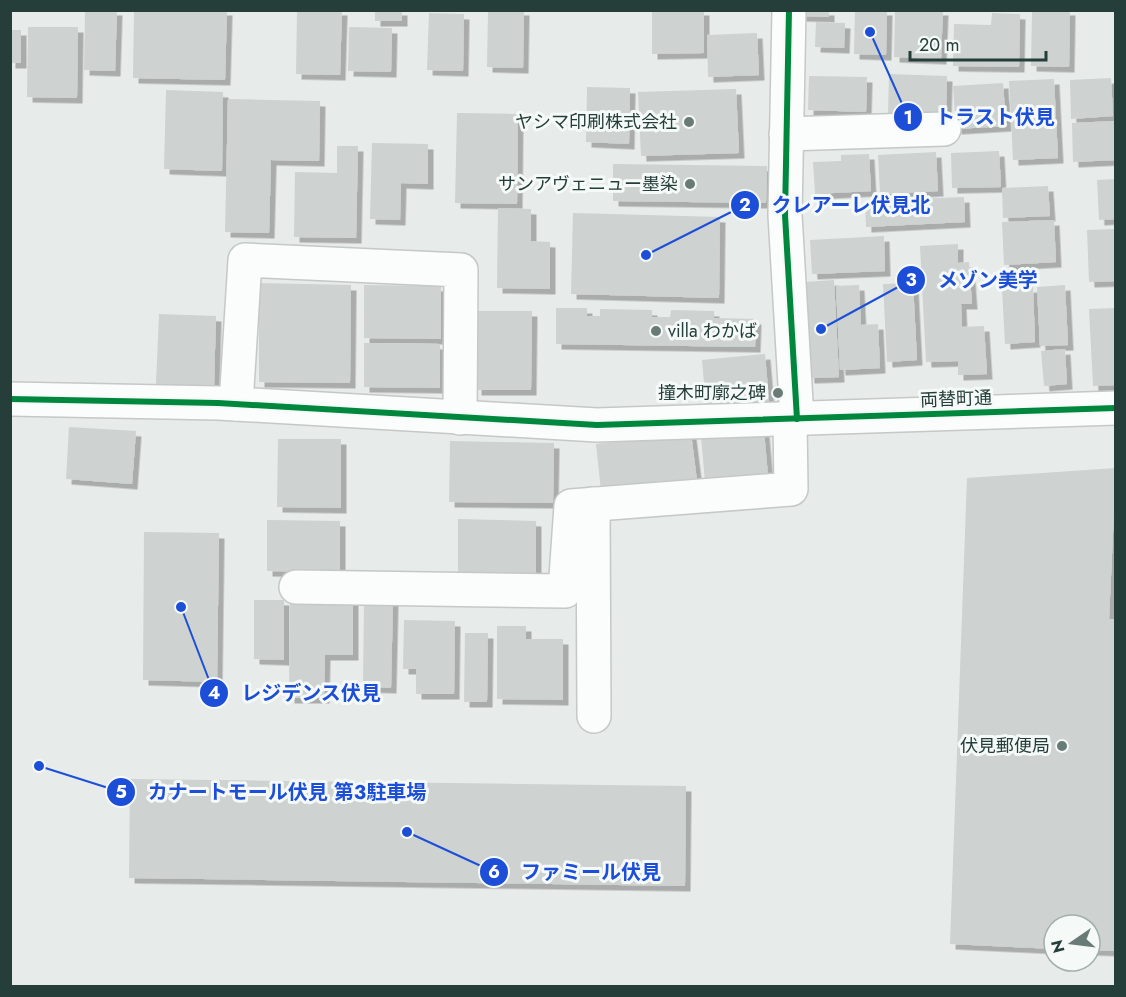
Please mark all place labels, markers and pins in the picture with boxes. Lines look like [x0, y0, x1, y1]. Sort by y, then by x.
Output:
callout: トラスト伏見 [893, 98, 1067, 136]
place label: ヤシマ印刷株式会社 [515, 109, 677, 135]
marker: ヤシマ印刷株式会社 [682, 115, 696, 129]
place label: サンアヴェニュー墨染 [498, 171, 678, 197]
marker: サンアヴェニュー墨染 [683, 177, 697, 191]
callout: クレアーレ伏見北 [730, 186, 943, 224]
callout: メゾン美学 [896, 261, 1050, 299]
place label: villa わかば [668, 318, 757, 344]
marker: villa わかば [649, 324, 663, 338]
place label: 撞木町廓之碑 [658, 380, 766, 406]
marker: 撞木町廓之碑 [771, 386, 785, 400]
callout: レジデンス伏見 [199, 674, 393, 712]
place label: 伏見郵便局 [960, 733, 1050, 759]
marker: 伏見郵便局 [1055, 739, 1069, 753]
callout: カナートモール伏見 第３駐車場 [106, 773, 438, 811]
callout: ファミール伏見 [479, 853, 673, 891]

